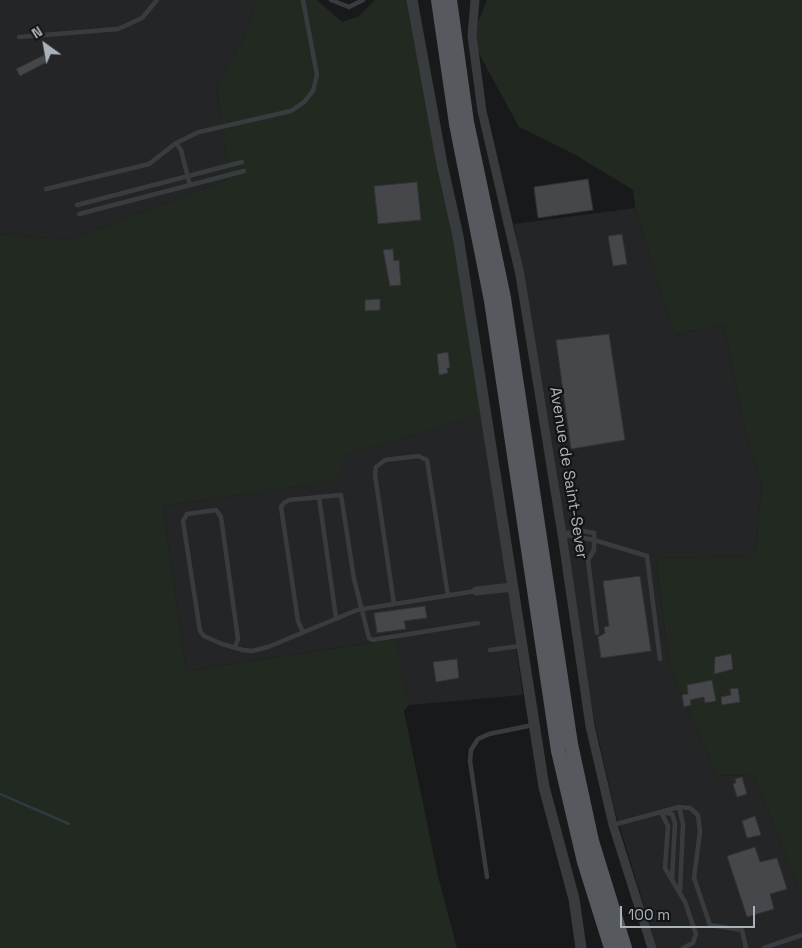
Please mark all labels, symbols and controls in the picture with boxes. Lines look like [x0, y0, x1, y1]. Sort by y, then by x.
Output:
north arrow [20, 20, 70, 70]
text: N [28, 22, 46, 42]
street label: Avenue de Saint-Sever [545, 385, 591, 561]
scale bar [622, 896, 757, 928]
text: 100 m [628, 905, 670, 924]

